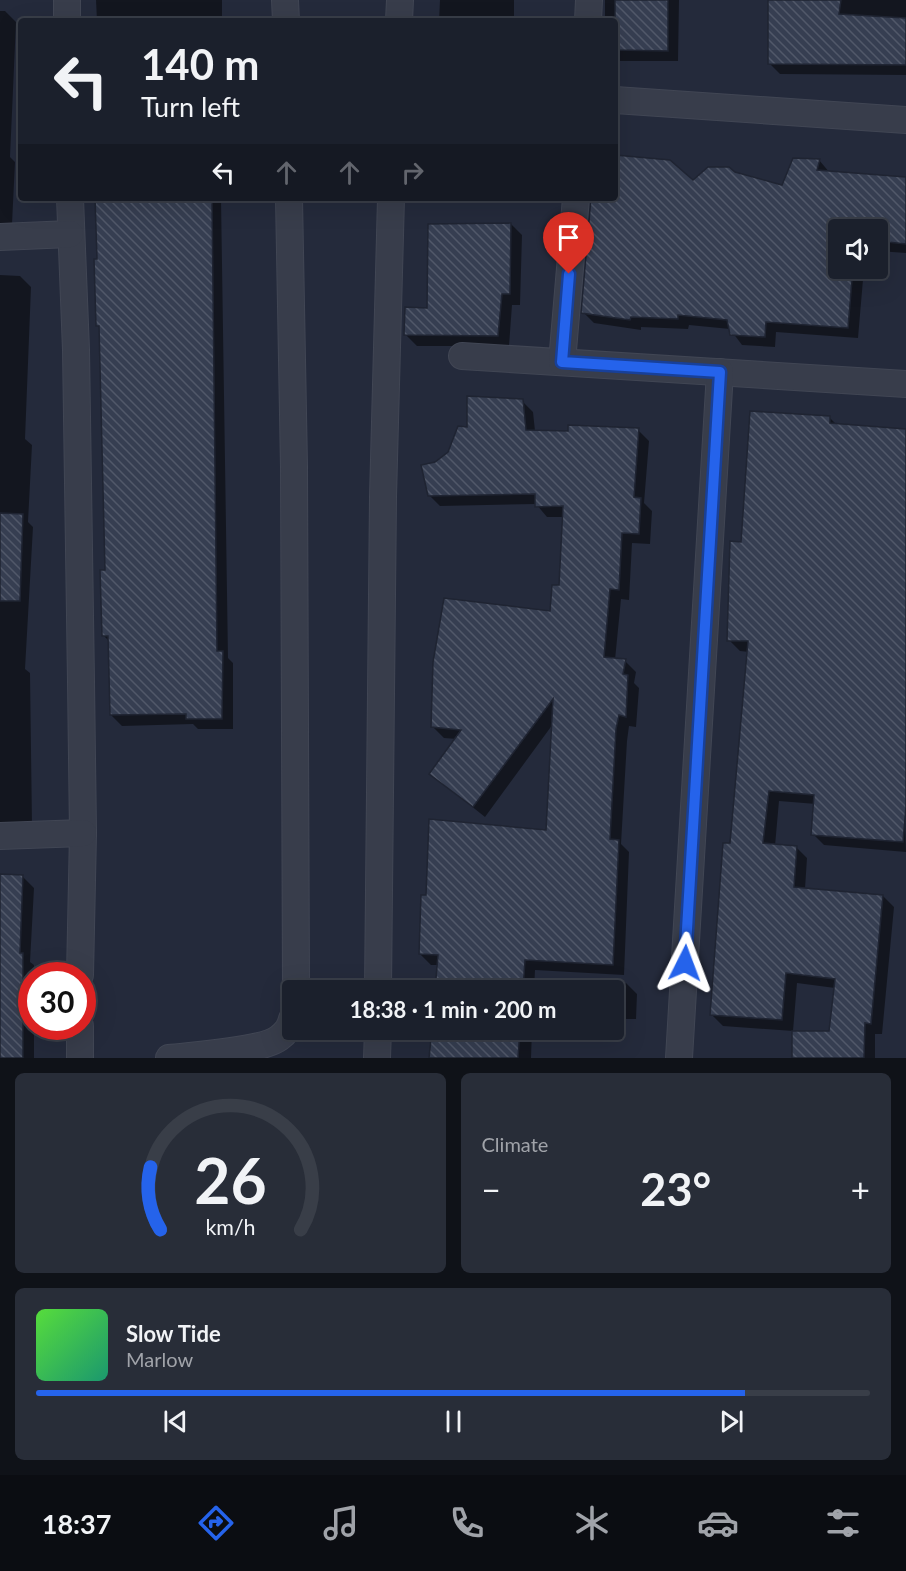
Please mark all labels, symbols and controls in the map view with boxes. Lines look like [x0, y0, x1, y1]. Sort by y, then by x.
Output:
text: 140 m [141, 39, 259, 89]
icon: left [42, 42, 120, 120]
text: Turn left [141, 90, 240, 123]
icon: left [207, 156, 240, 189]
icon: ahead [270, 156, 303, 189]
icon: ahead [333, 156, 366, 189]
icon: right [396, 156, 429, 189]
pin [543, 212, 594, 274]
map controls [828, 219, 888, 279]
button: sound [828, 219, 888, 279]
icon: arrive [552, 221, 585, 254]
position arrow [653, 931, 717, 995]
speed limit sign: 30 [18, 962, 96, 1040]
text: 18:38 · 1 min · 200 m [350, 996, 556, 1023]
text: Climate [482, 1132, 548, 1156]
text: 26 [194, 1142, 266, 1217]
text: 23° [640, 1162, 711, 1216]
text: − [482, 1169, 501, 1209]
text: + [851, 1169, 870, 1209]
text: km/h [205, 1214, 255, 1240]
text: Slow Tide [126, 1320, 221, 1347]
text: Marlow [126, 1347, 193, 1371]
icon: previous [159, 1405, 192, 1438]
icon: pause [437, 1405, 470, 1438]
icon: next [715, 1405, 748, 1438]
icon: directions [195, 1502, 237, 1544]
icon: music [320, 1502, 362, 1544]
icon: phone [446, 1502, 488, 1544]
icon: climate [571, 1502, 613, 1544]
icon: car [697, 1502, 739, 1544]
icon: filters [822, 1502, 864, 1544]
text: 18:37 [42, 1507, 111, 1540]

